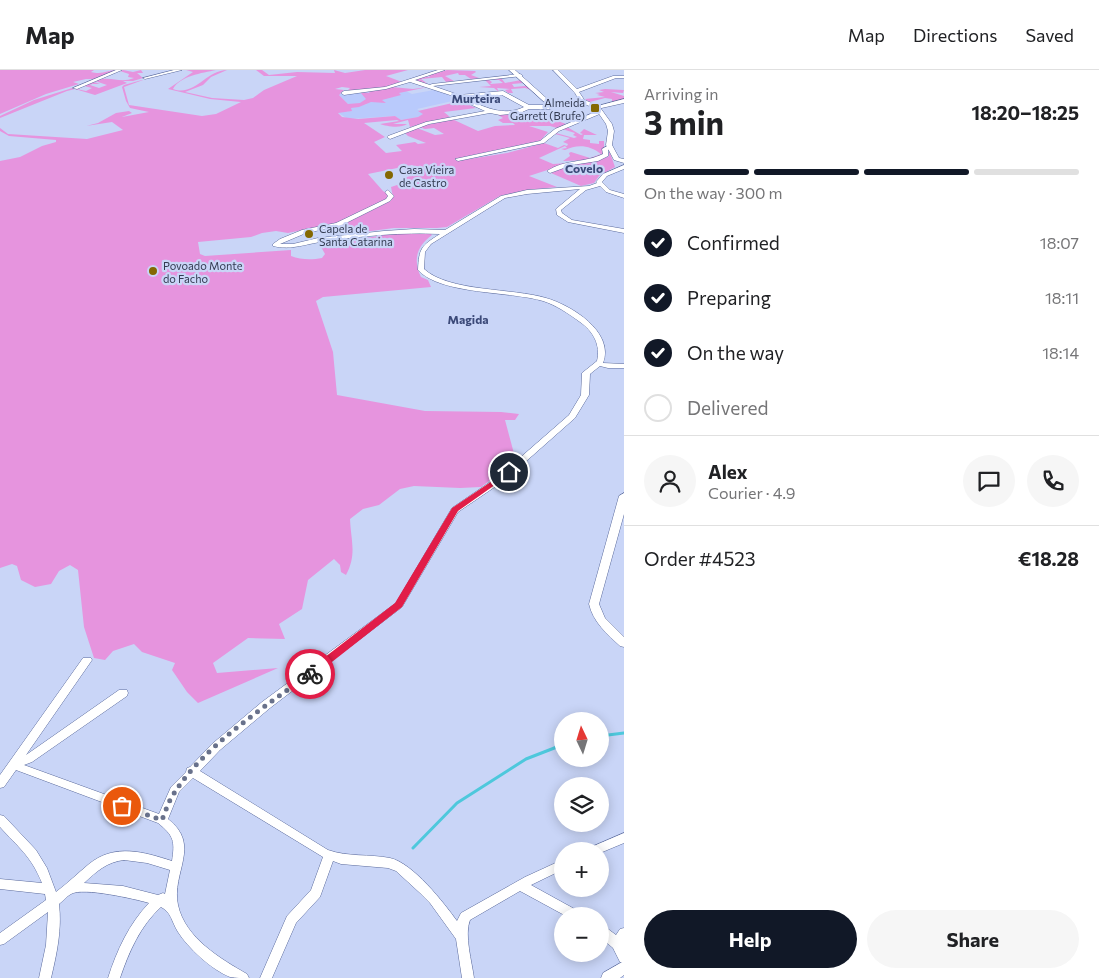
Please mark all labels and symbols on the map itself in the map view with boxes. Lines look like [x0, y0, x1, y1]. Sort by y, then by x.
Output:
district label: Murteira [451, 91, 501, 105]
place label: Almeida Garrett (Brufe) [510, 96, 585, 122]
marker: Almeida Garrett (Brufe) [589, 102, 601, 114]
district label: Covelo [565, 161, 603, 175]
place label: Casa Vieira de Castro [399, 163, 454, 189]
marker: Casa Vieira de Castro [383, 169, 395, 181]
place label: Capela de Santa Catarina [319, 222, 393, 248]
marker: Capela de Santa Catarina [303, 228, 315, 240]
place label: Povoado Monte do Facho [163, 259, 243, 285]
marker: Povoado Monte do Facho [147, 265, 159, 277]
district label: Magida [447, 312, 489, 326]
pin [488, 451, 530, 493]
courier [285, 649, 335, 699]
north arrow [554, 712, 609, 768]
pin [101, 785, 143, 827]

